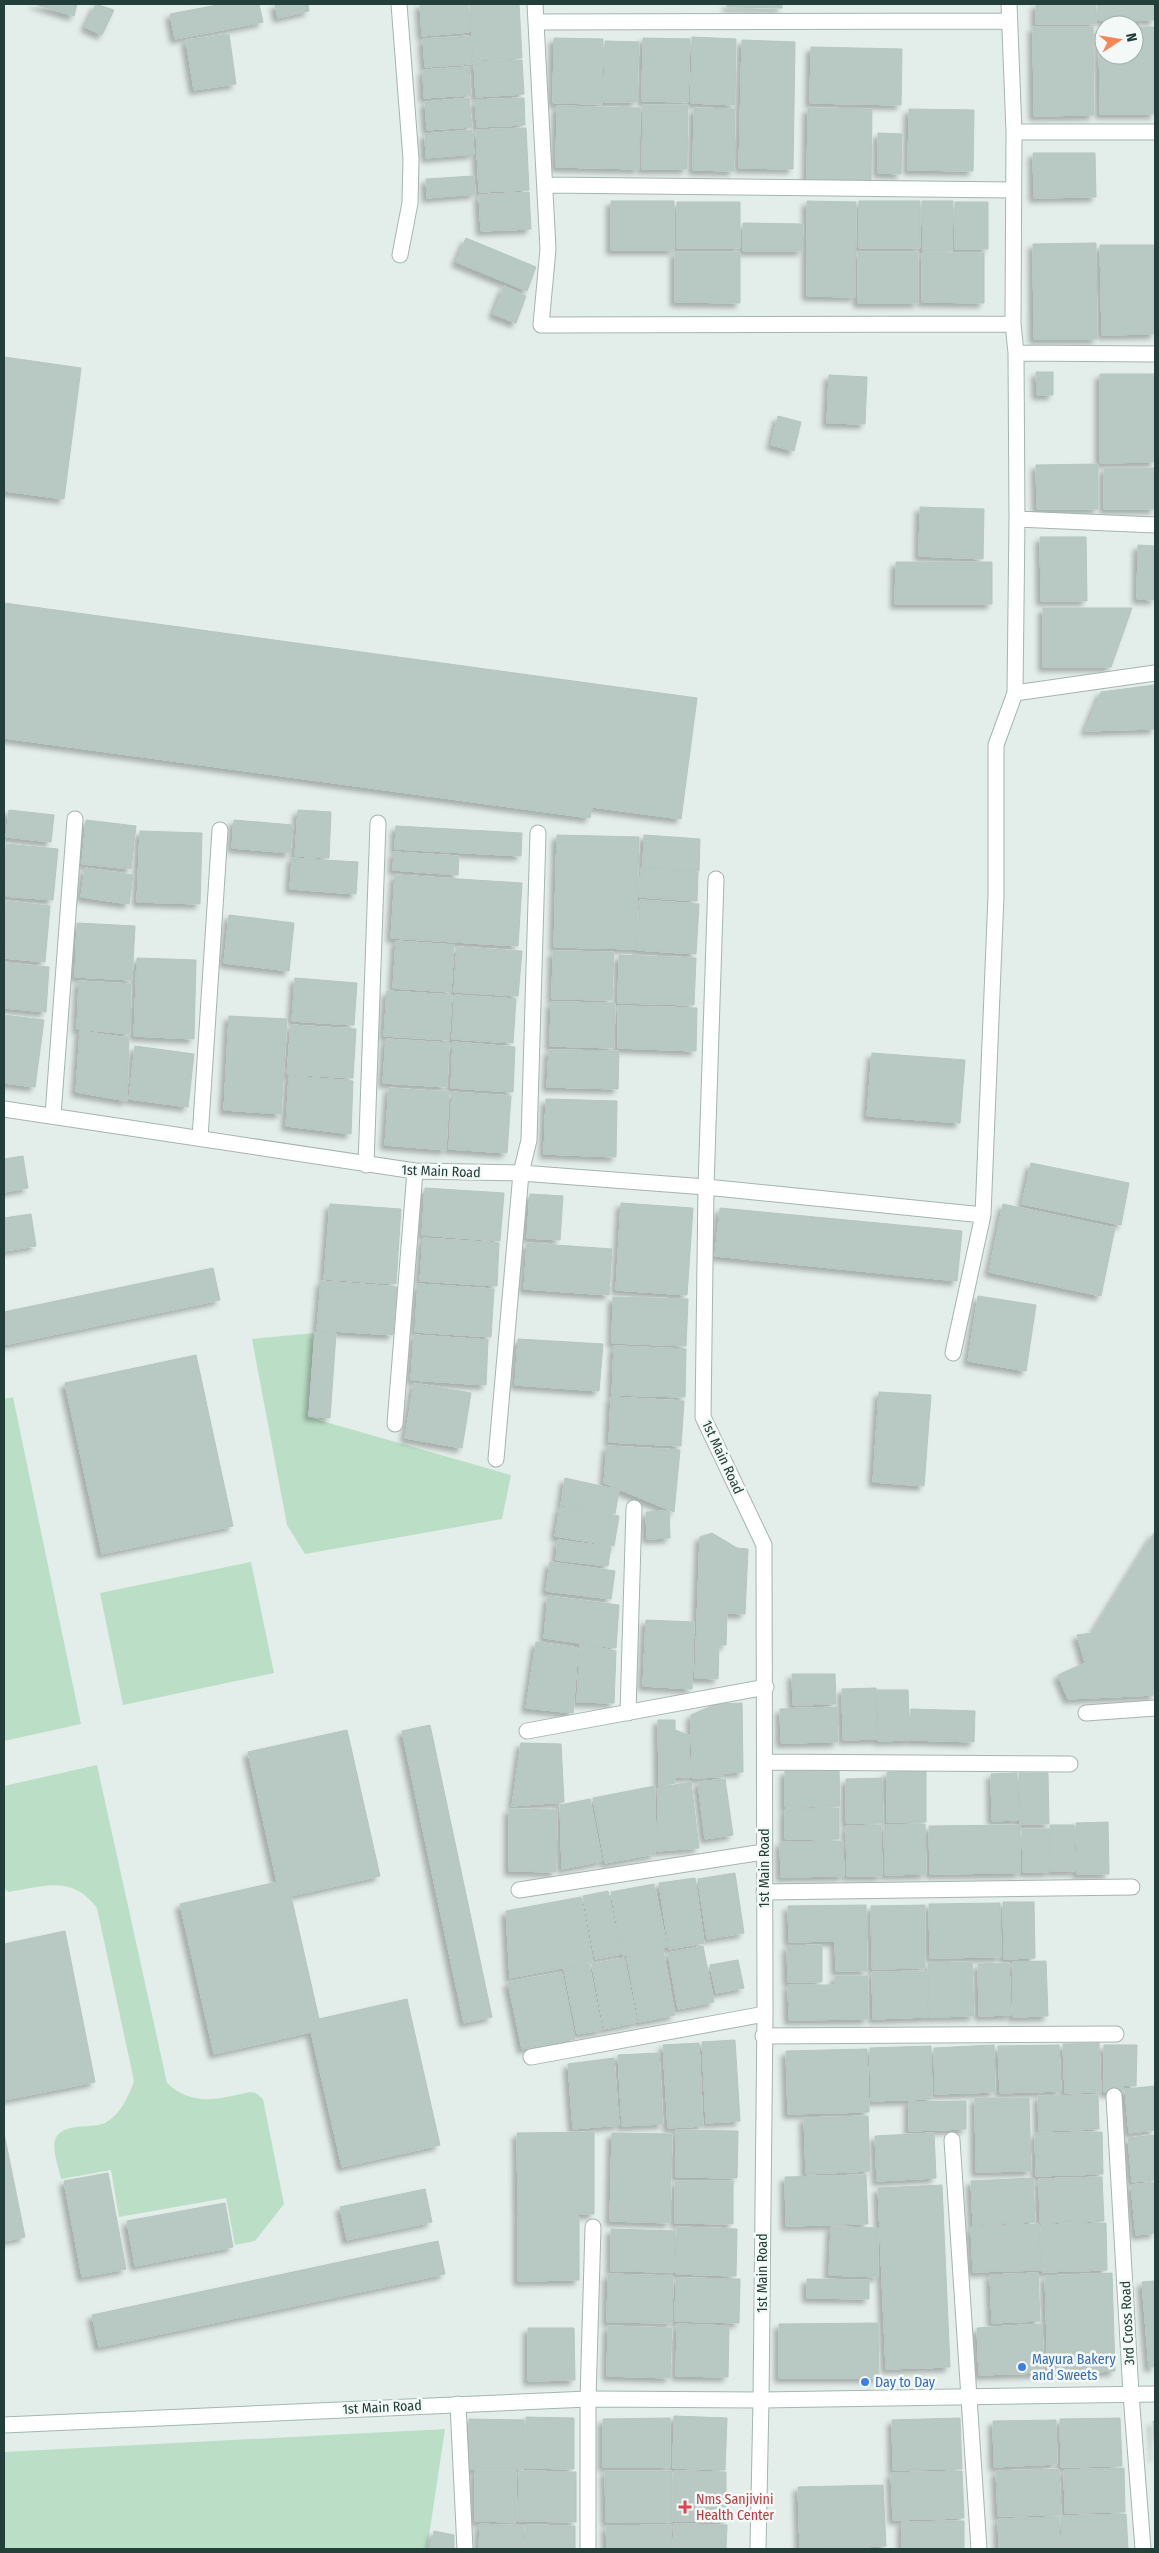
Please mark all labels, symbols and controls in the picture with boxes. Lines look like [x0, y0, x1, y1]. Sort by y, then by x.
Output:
north arrow [1094, 15, 1144, 65]
text: N [1122, 32, 1140, 43]
street label: 1st Main Road [401, 1162, 481, 1181]
street label: 1st Main Road [698, 1418, 747, 1497]
street label: 1st Main Road [756, 1828, 773, 1908]
street label: 1st Main Road [754, 2233, 771, 2313]
street label: 3rd Cross Road [1117, 2280, 1138, 2366]
place label: Mayura Bakery and Sweets [1032, 2351, 1116, 2384]
marker: Mayura Bakery and Sweets [1016, 2361, 1028, 2373]
place label: Day to Day [875, 2374, 936, 2391]
marker: Day to Day [859, 2376, 871, 2388]
street label: 1st Main Road [342, 2397, 422, 2418]
place label: Nms Sanjivini Health Center [696, 2491, 774, 2524]
marker: Nms Sanjivini Health Center [678, 2500, 692, 2514]

